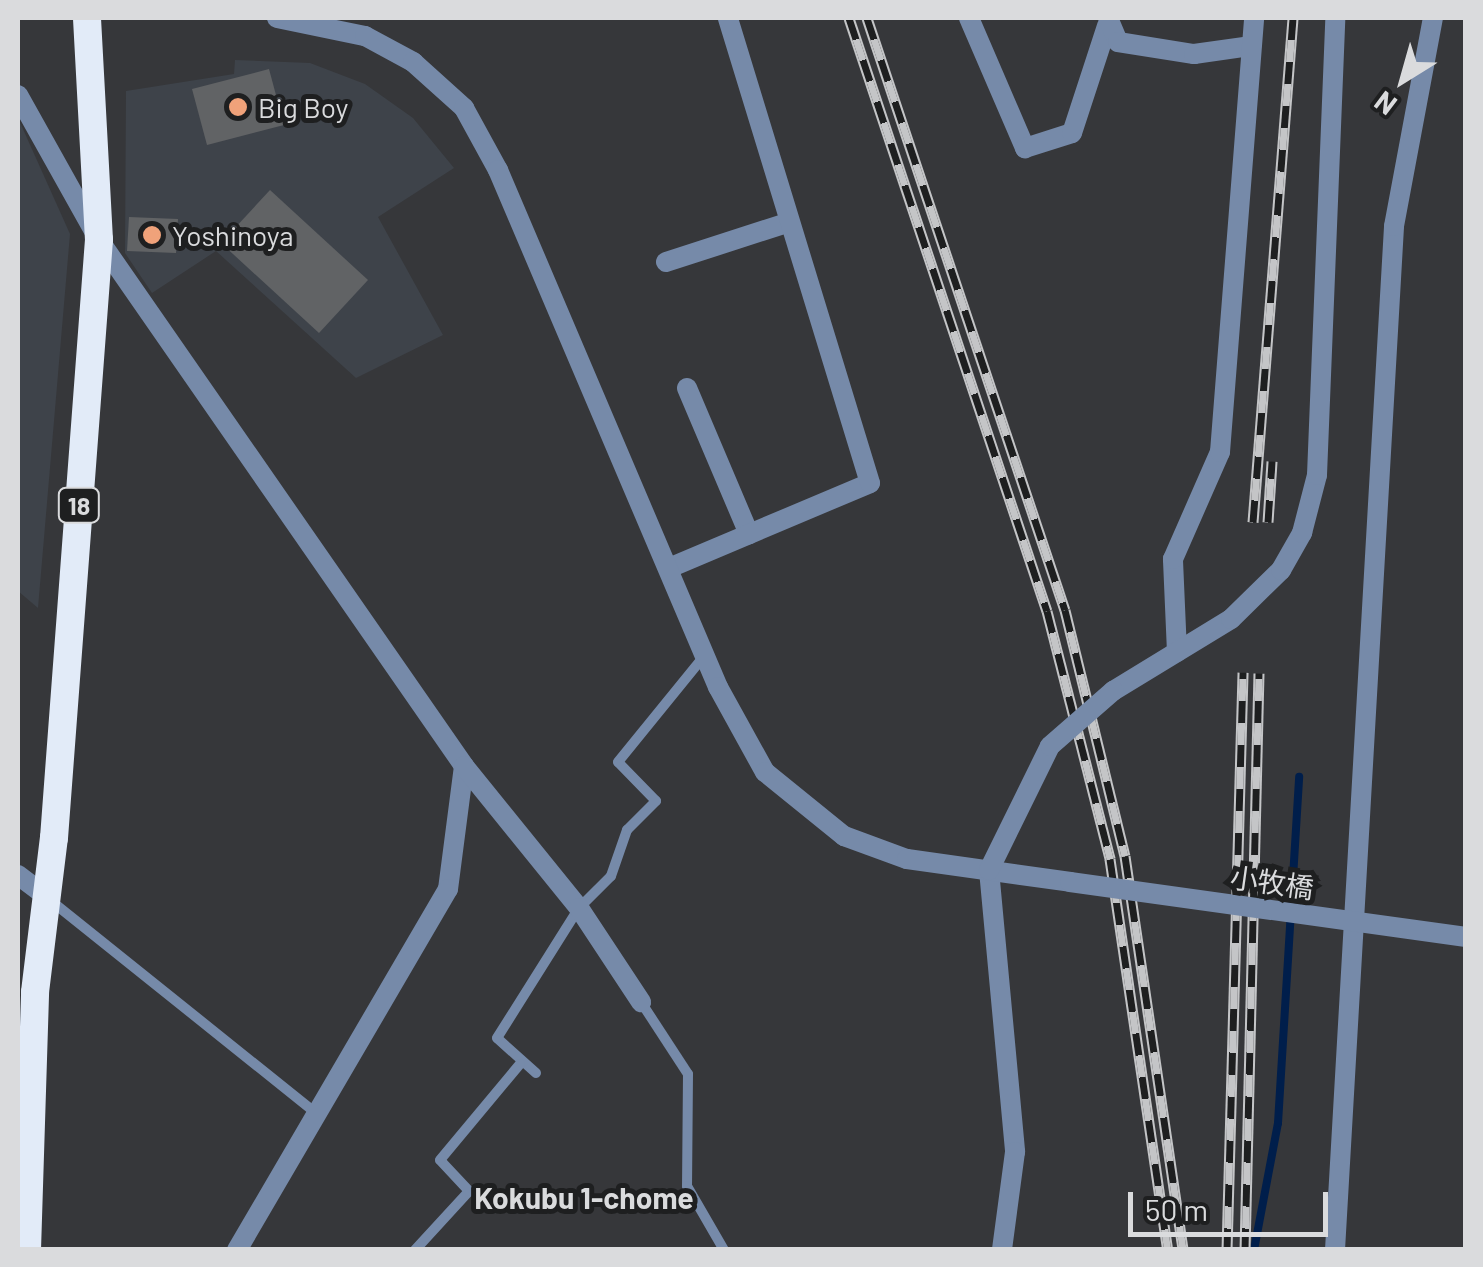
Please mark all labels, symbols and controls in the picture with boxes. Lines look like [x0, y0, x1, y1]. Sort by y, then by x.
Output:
north arrow [1353, 30, 1453, 130]
text: N [1367, 85, 1403, 123]
place label: Big Boy [258, 90, 348, 124]
marker: Big Boy [227, 96, 249, 118]
place label: Yoshinoya [172, 218, 294, 252]
marker: Yoshinoya [141, 224, 163, 246]
road number: 18 [56, 485, 102, 525]
street label: 小牧橋 [1228, 860, 1316, 904]
scale bar [1133, 1172, 1333, 1234]
district label: Kokubu 1-chome [474, 1179, 694, 1215]
text: 50 m [1145, 1191, 1208, 1227]

